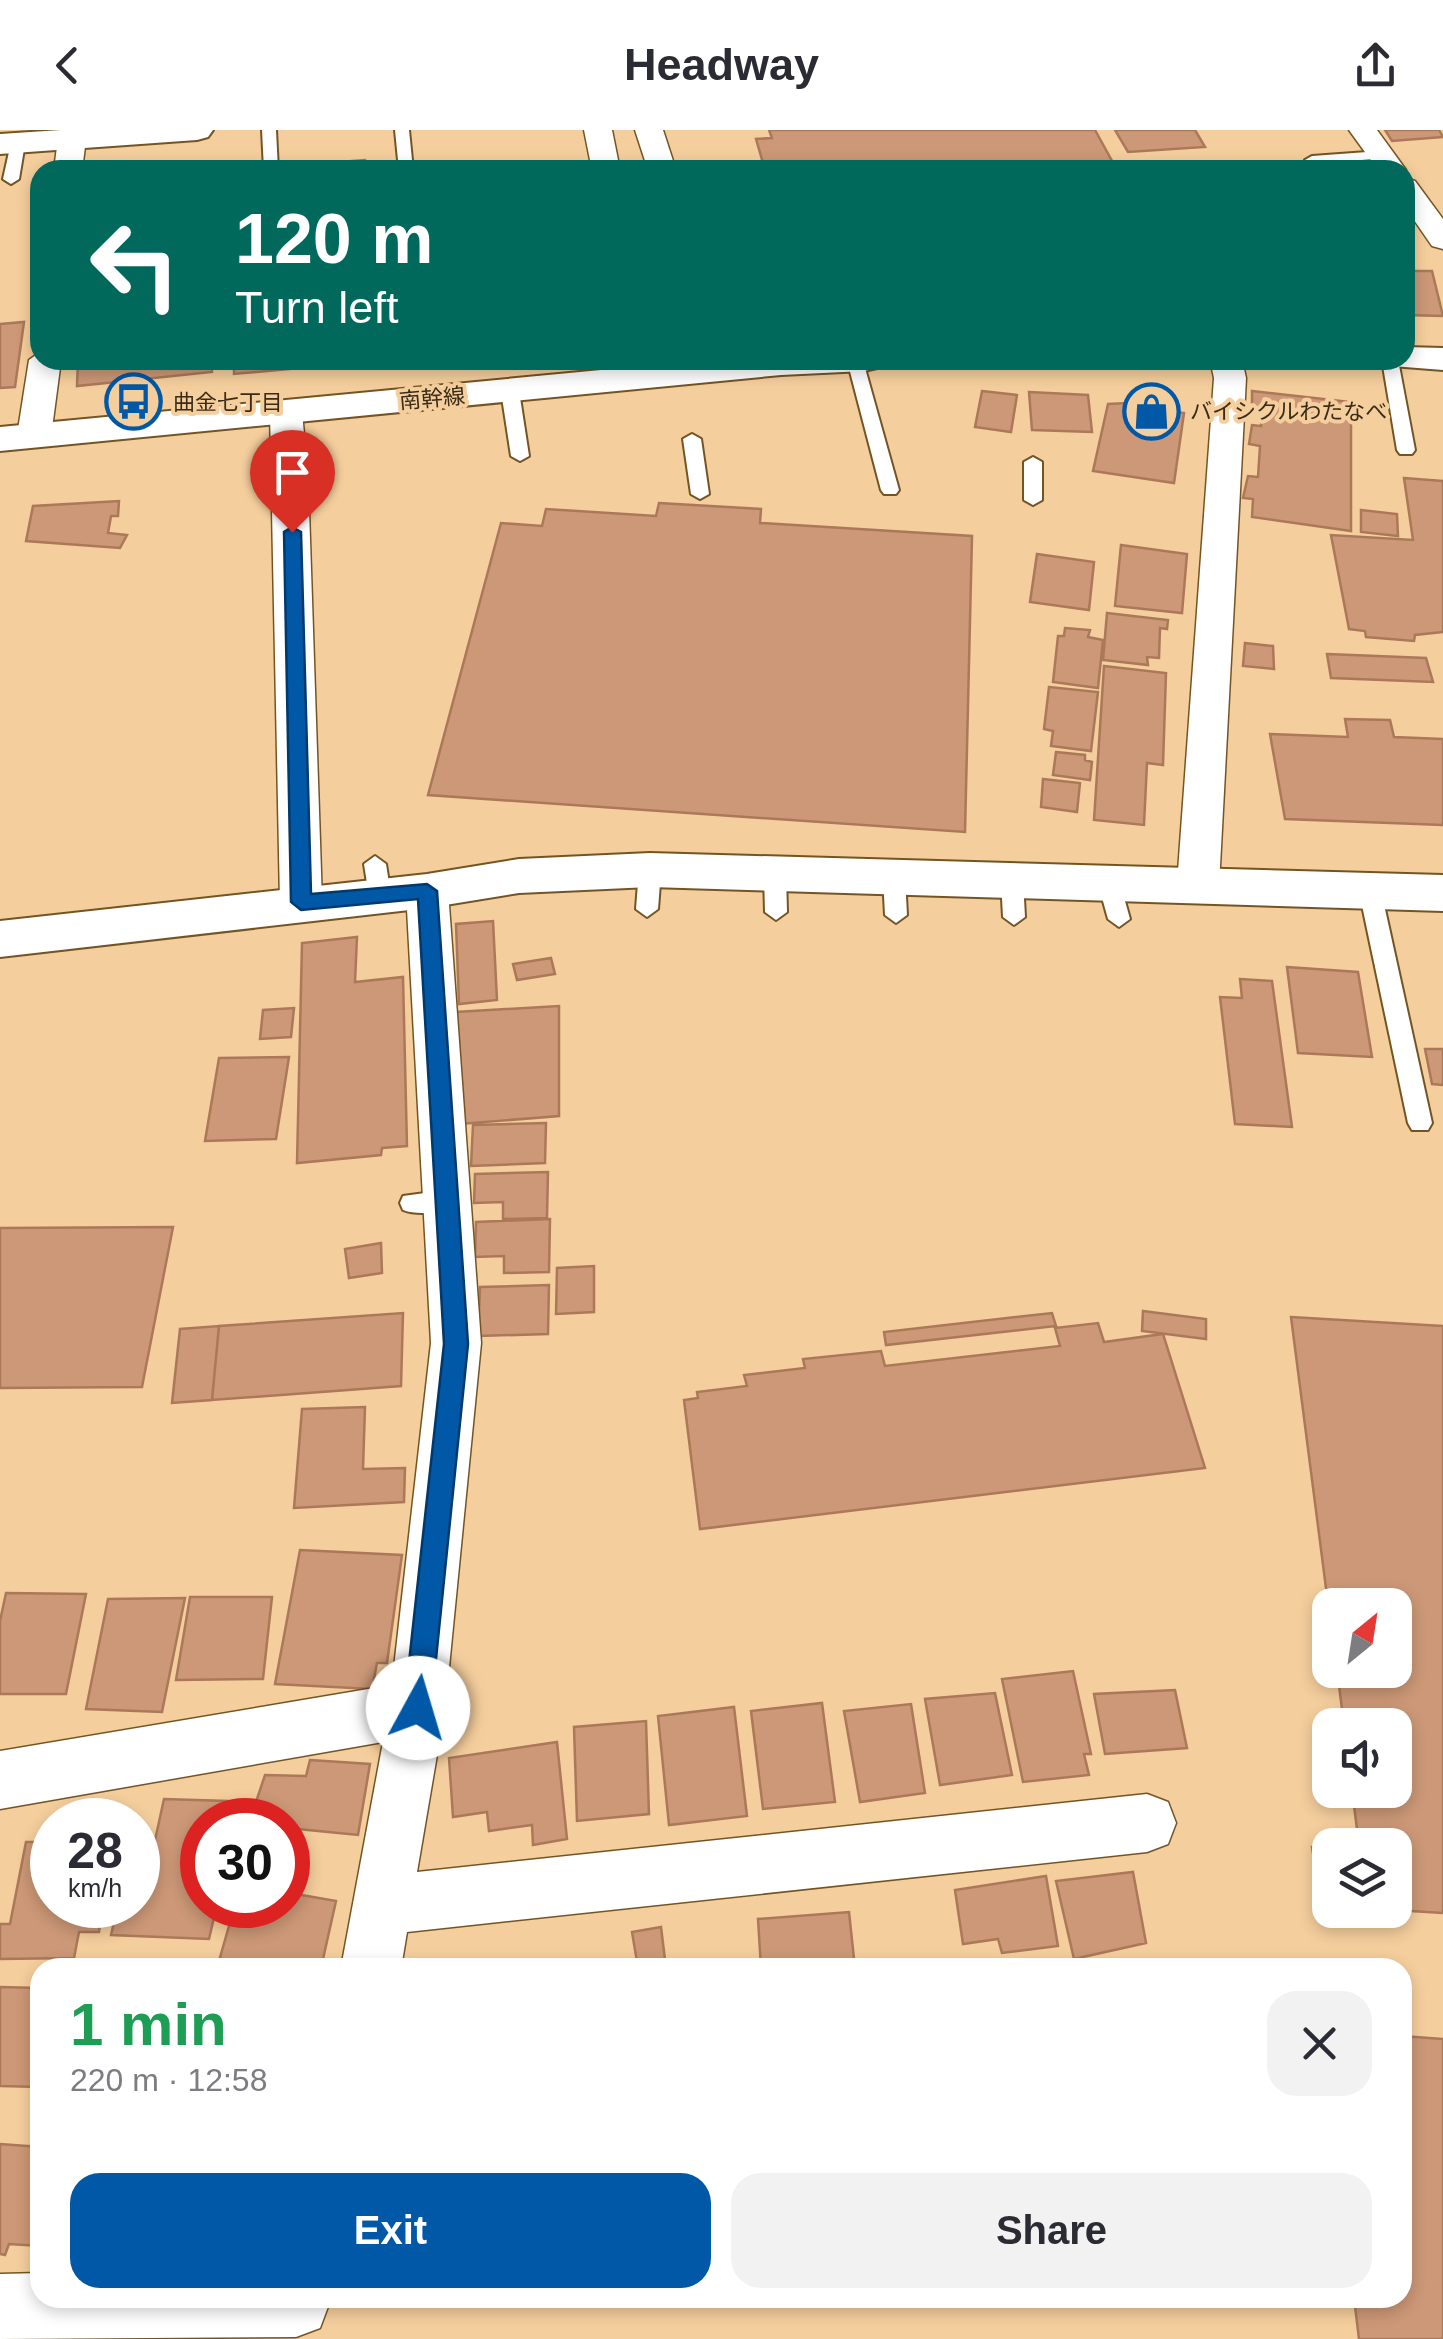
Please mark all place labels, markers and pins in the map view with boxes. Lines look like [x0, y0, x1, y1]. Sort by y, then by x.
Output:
bus stop icon: 曲金七丁目 [104, 372, 164, 432]
shop icon: バイシクルわたなべ [1121, 381, 1181, 441]
place label: 曲金七丁目 [173, 390, 283, 415]
place label: バイシクルわたなべ [1190, 399, 1387, 424]
pin [250, 430, 335, 533]

